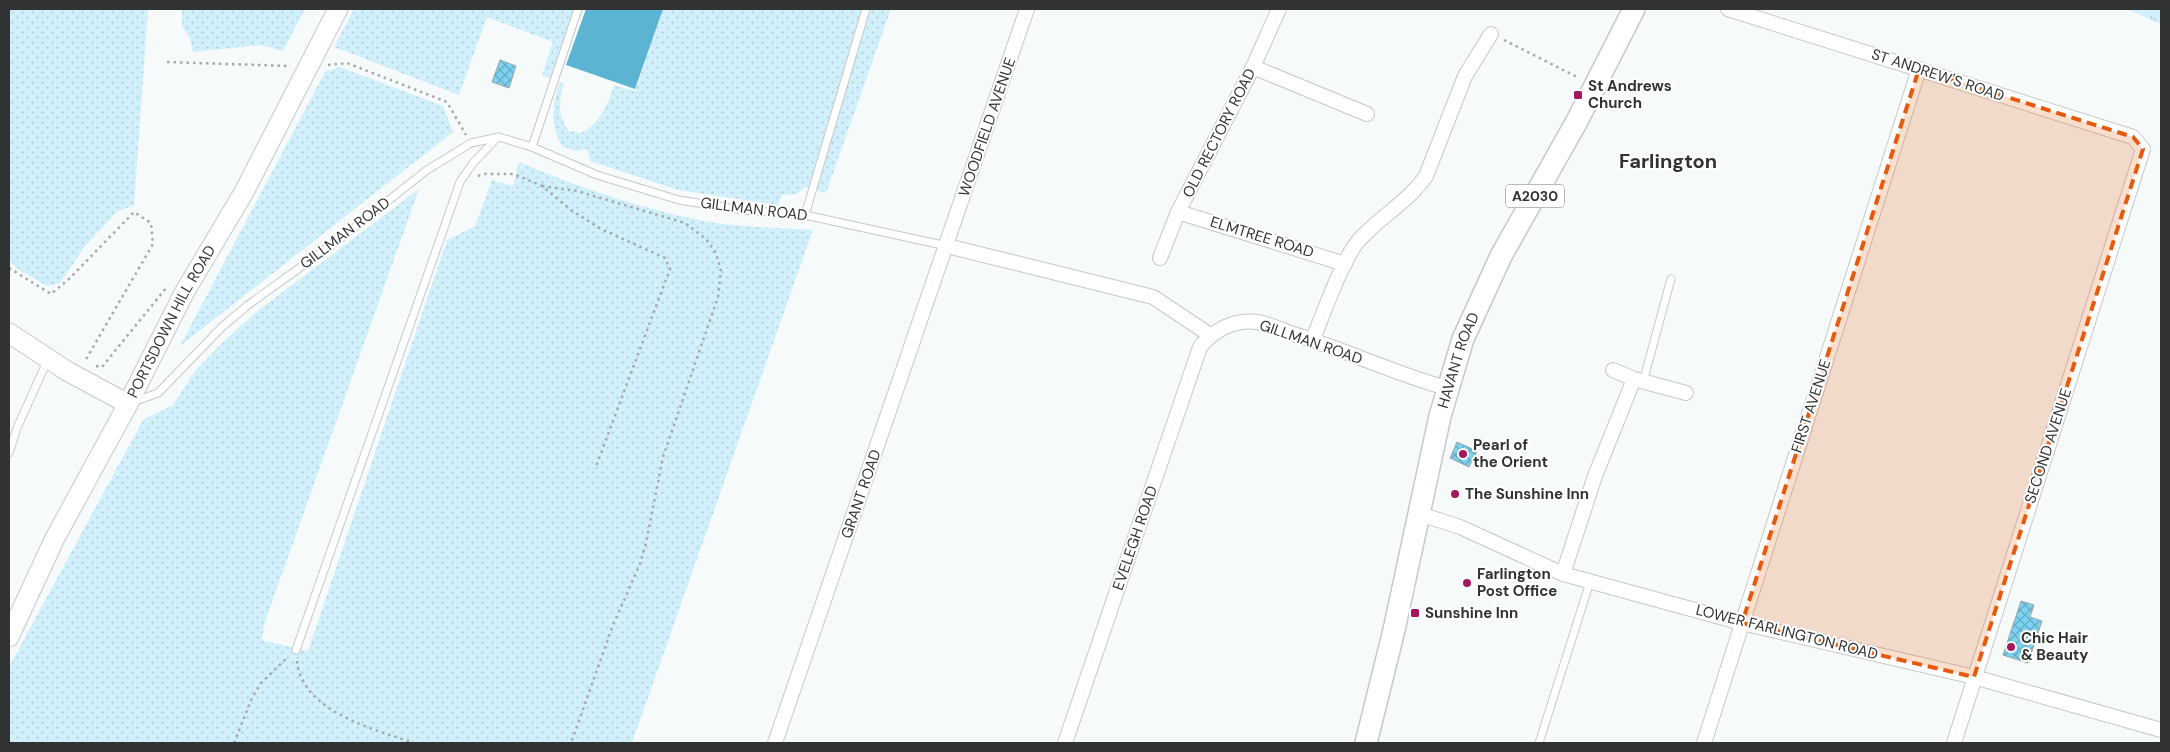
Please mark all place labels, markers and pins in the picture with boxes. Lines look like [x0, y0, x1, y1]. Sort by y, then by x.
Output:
place label: St Andrews Church [1588, 76, 1672, 113]
marker: St Andrews Church [1572, 89, 1584, 101]
place label: Pearl of the Orient [1473, 435, 1548, 472]
marker: Pearl of the Orient [1457, 448, 1469, 460]
place label: The Sunshine Inn [1465, 484, 1589, 504]
marker: The Sunshine Inn [1449, 488, 1461, 500]
place label: Farlington Post Office [1477, 564, 1557, 601]
marker: Farlington Post Office [1461, 577, 1473, 589]
place label: Sunshine Inn [1425, 603, 1518, 623]
marker: Sunshine Inn [1409, 607, 1421, 619]
place label: Chic Hair & Beauty [2021, 628, 2088, 665]
marker: Chic Hair & Beauty [2005, 641, 2017, 653]

